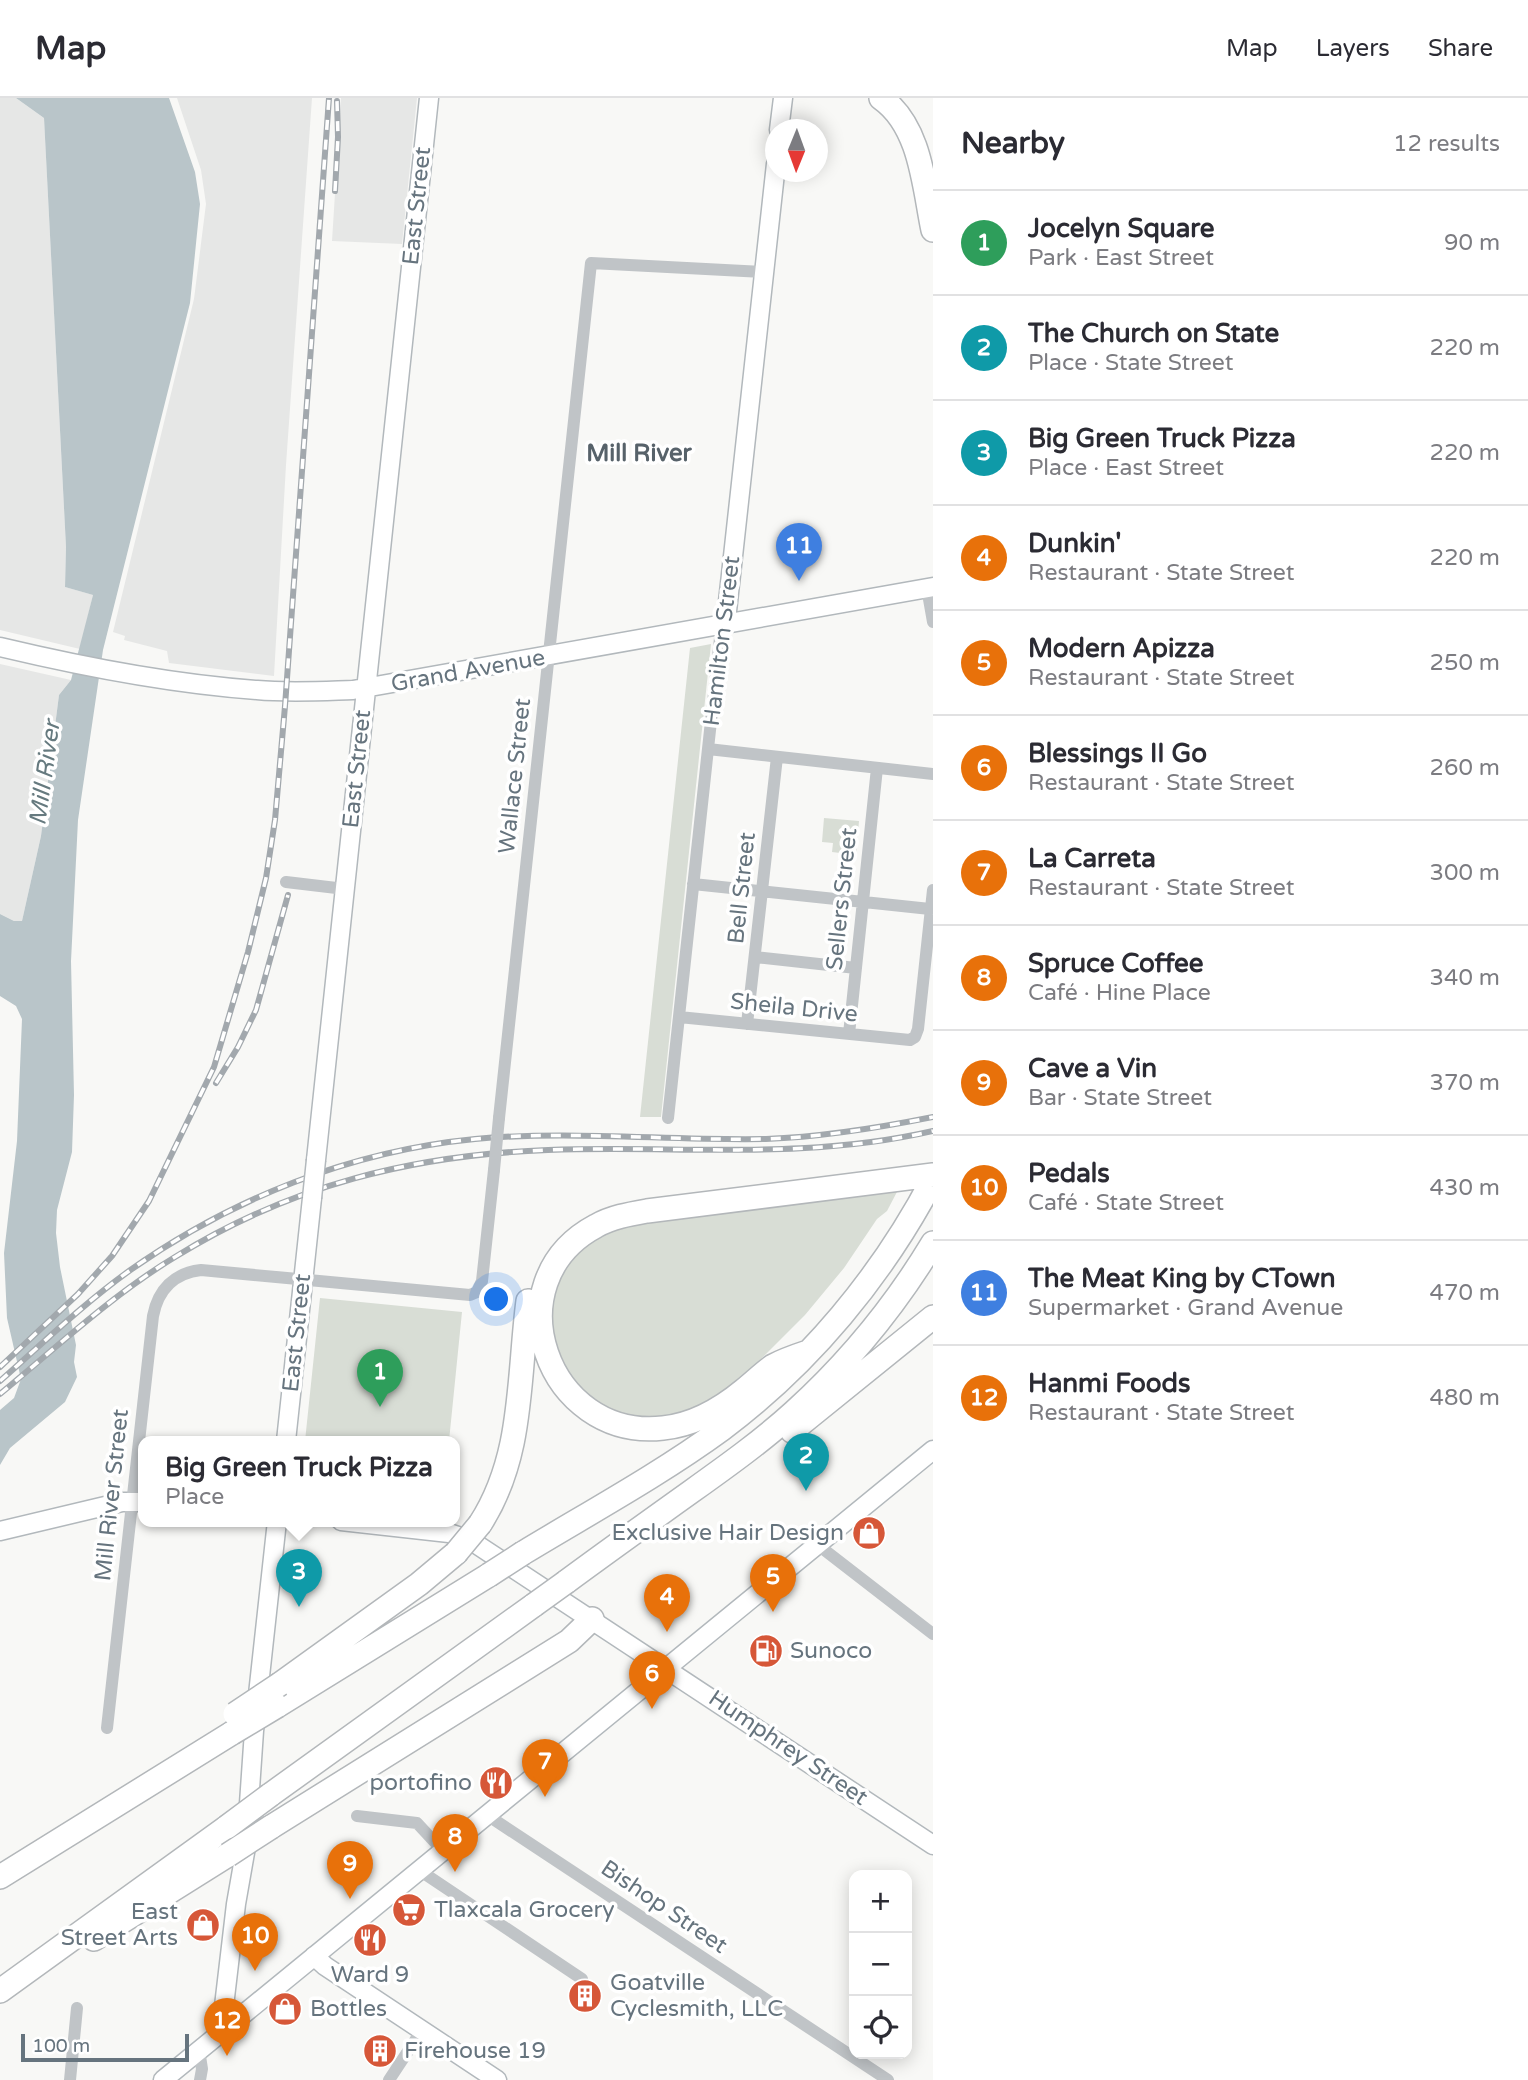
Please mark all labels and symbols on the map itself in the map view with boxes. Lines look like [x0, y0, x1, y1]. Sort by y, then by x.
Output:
north arrow [765, 119, 828, 182]
street label: East Street [397, 145, 437, 267]
district label: Mill River [586, 439, 693, 468]
pin: 11 [776, 523, 822, 581]
street label: Hamilton Street [698, 554, 746, 728]
street label: Grand Avenue [389, 644, 547, 698]
street label: Wallace Street [493, 696, 537, 855]
street label: East Street [337, 708, 377, 830]
water label: Mill River [23, 716, 67, 827]
street label: Sellers Street [821, 826, 863, 972]
street label: Bell Street [722, 831, 762, 945]
street label: Sheila Drive [729, 987, 859, 1029]
street label: East Street [277, 1272, 317, 1394]
your location [479, 1282, 513, 1316]
pin: 1 [357, 1349, 403, 1407]
street label: Mill River Street [89, 1407, 135, 1582]
pin: 2 [783, 1433, 829, 1491]
shop icon: Exclusive Hair Design [850, 1514, 888, 1552]
place label: Exclusive Hair Design [611, 1519, 844, 1547]
pin: 3 [276, 1549, 322, 1607]
pin: 5 [750, 1554, 796, 1612]
pin: 4 [644, 1574, 690, 1632]
fuel station icon: Sunoco [747, 1632, 785, 1670]
place label: Sunoco [790, 1637, 872, 1665]
pin: 6 [629, 1651, 675, 1709]
street label: Humphrey Street [703, 1684, 873, 1812]
pin: 7 [522, 1739, 568, 1797]
restaurant icon: portofino [477, 1764, 515, 1802]
place label: portofino [370, 1769, 472, 1797]
pin: 8 [432, 1814, 478, 1872]
pin: 9 [327, 1841, 373, 1899]
street label: Bishop Street [595, 1854, 733, 1960]
supermarket icon: Tlaxcala Grocery [390, 1891, 428, 1929]
place label: Tlaxcala Grocery [434, 1896, 615, 1924]
place label: East Street Arts [61, 1898, 178, 1952]
shop icon: East Street Arts [184, 1906, 222, 1944]
pin: 10 [232, 1913, 278, 1971]
restaurant icon: Ward 9 [351, 1921, 389, 1959]
place label: Ward 9 [331, 1961, 409, 1989]
place label: Goatville Cyclesmith, LLC [610, 1969, 783, 2023]
building icon: Goatville Cyclesmith, LLC [566, 1977, 604, 2015]
shop icon: Bottles [266, 1990, 304, 2028]
place label: Bottles [310, 1995, 387, 2023]
pin: 12 [204, 1998, 250, 2056]
scale bar [21, 2031, 189, 2063]
building icon: Firehouse 19 [361, 2032, 399, 2070]
place label: Firehouse 19 [404, 2037, 546, 2065]

